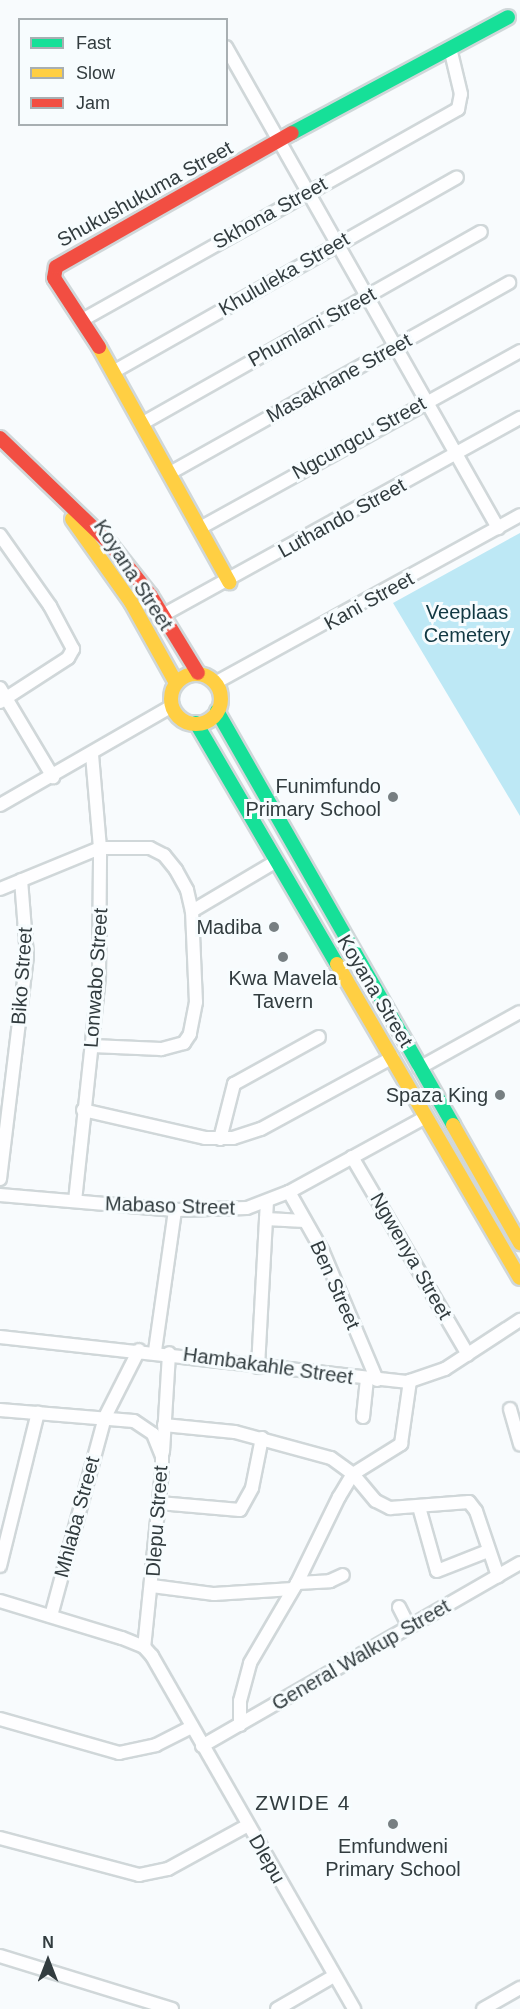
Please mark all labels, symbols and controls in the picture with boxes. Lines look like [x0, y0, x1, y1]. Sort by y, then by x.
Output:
legend [18, 18, 228, 126]
text: Fast [76, 33, 111, 53]
text: Slow [76, 63, 115, 83]
text: Jam [76, 93, 110, 113]
street label: Shukushukuma Street [53, 136, 237, 252]
street label: Skhona Street [209, 172, 331, 254]
street label: Khululeka Street [214, 227, 354, 321]
street label: Phumlani Street [244, 282, 380, 372]
street label: Masakhane Street [262, 328, 416, 428]
street label: Ngcungcu Street [288, 391, 430, 485]
street label: Luthando Street [274, 473, 410, 563]
street label: Koyana Street [88, 515, 178, 635]
street label: Kani Street [320, 567, 418, 635]
park label: Veeplaas Cemetery [424, 600, 510, 647]
place label: Funimfundo Primary School [245, 774, 381, 821]
marker: Funimfundo Primary School [386, 790, 400, 804]
street label: Lonwabo Street [79, 907, 113, 1049]
place label: Madiba [196, 915, 262, 939]
marker: Madiba [267, 920, 281, 934]
street label: Biko Street [7, 926, 37, 1026]
street label: Koyana Street [332, 930, 418, 1052]
marker: Kwa Mavela Tavern [276, 950, 290, 964]
place label: Kwa Mavela Tavern [229, 966, 337, 1013]
place label: Spaza King [386, 1083, 488, 1107]
marker: Spaza King [493, 1088, 507, 1102]
street label: Ngwenya Street [365, 1188, 457, 1324]
street label: Mabaso Street [105, 1192, 235, 1220]
street label: Ben Street [305, 1237, 365, 1333]
street label: Hambakahle Street [182, 1342, 354, 1390]
street label: Mhlaba Street [49, 1454, 105, 1580]
street label: Dlepu Street [141, 1465, 173, 1577]
street label: General Walkup Street [268, 1594, 454, 1716]
district label: ZWIDE 4 [255, 1790, 351, 1816]
marker: Emfundweni Primary School [386, 1817, 400, 1831]
street label: Dlepu [244, 1830, 290, 1888]
place label: Emfundweni Primary School [325, 1834, 461, 1881]
north arrow [18, 1931, 78, 1991]
text: N [42, 1934, 54, 1951]

